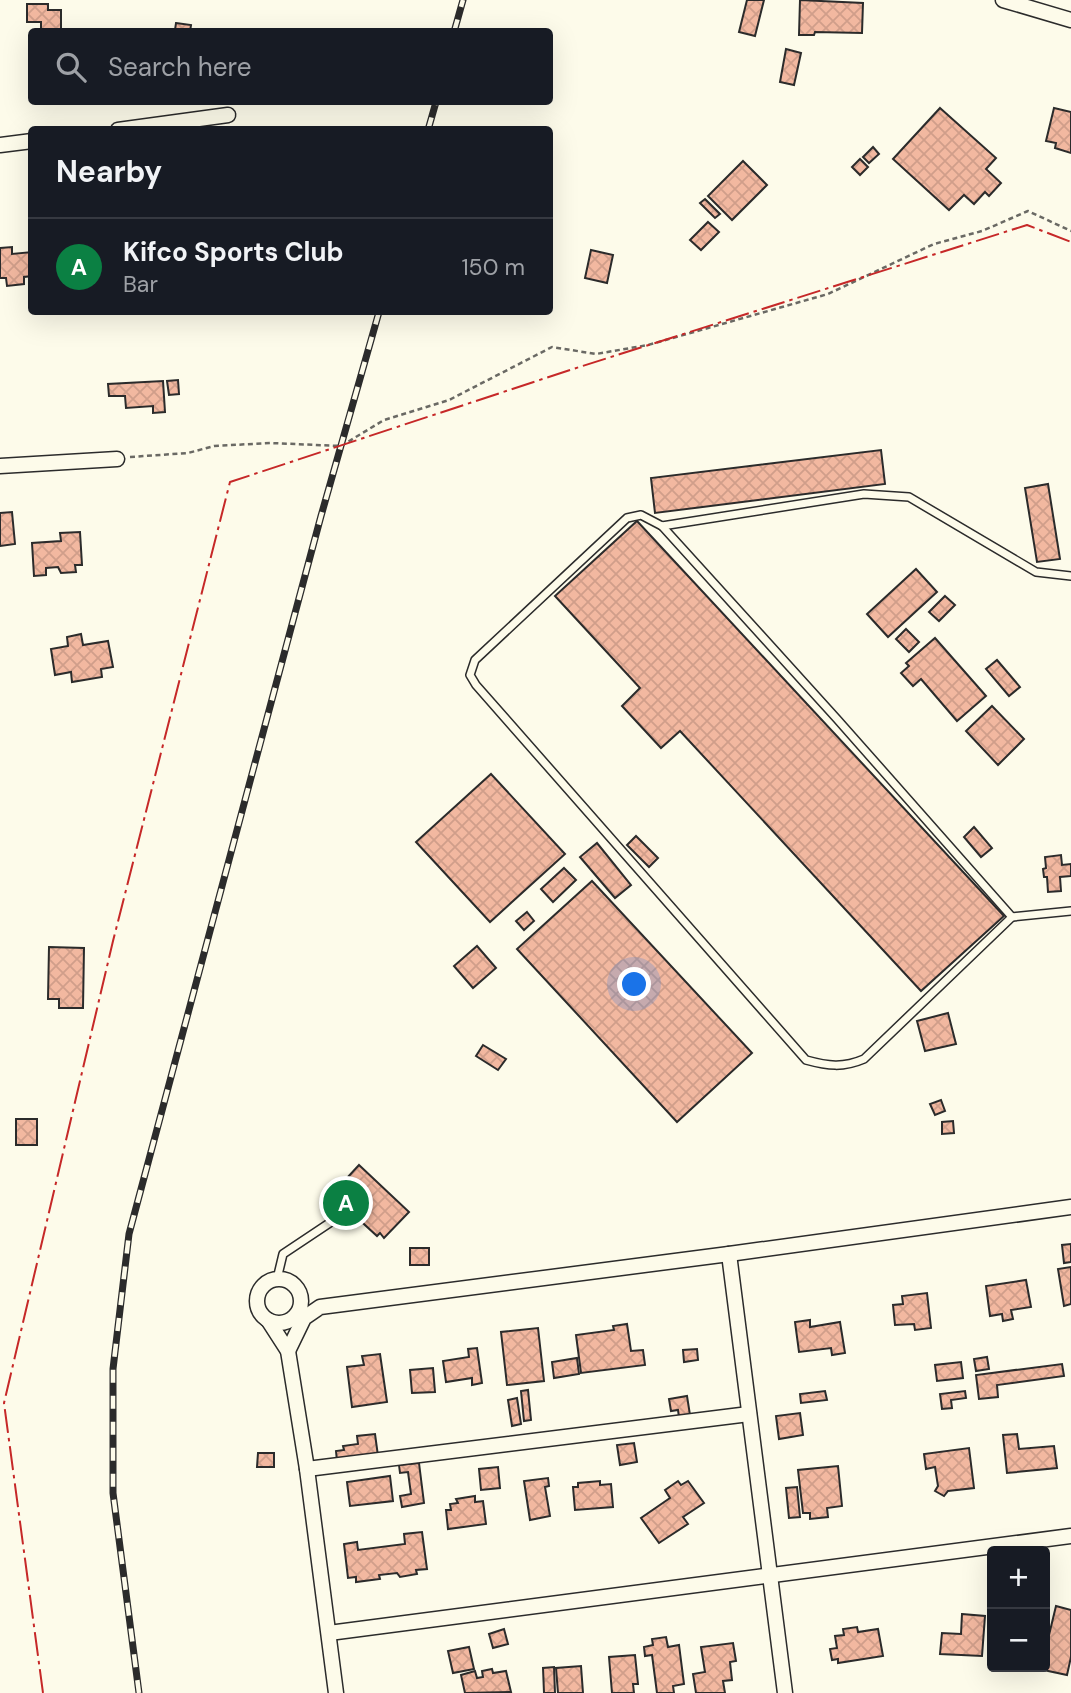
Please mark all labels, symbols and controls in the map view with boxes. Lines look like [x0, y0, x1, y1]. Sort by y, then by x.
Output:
search box [28, 28, 553, 105]
icon: search [52, 48, 90, 86]
text: Search here [108, 50, 251, 84]
text: Nearby [56, 152, 162, 191]
text: Kifco Sports Club [123, 235, 344, 269]
text: A [71, 252, 87, 282]
text: 150 m [461, 252, 525, 282]
text: Bar [123, 269, 158, 299]
your location [617, 967, 651, 1001]
pin: A [323, 1177, 369, 1229]
map controls [987, 1546, 1050, 1672]
button: + [987, 1546, 1050, 1609]
button: − [987, 1609, 1050, 1672]

